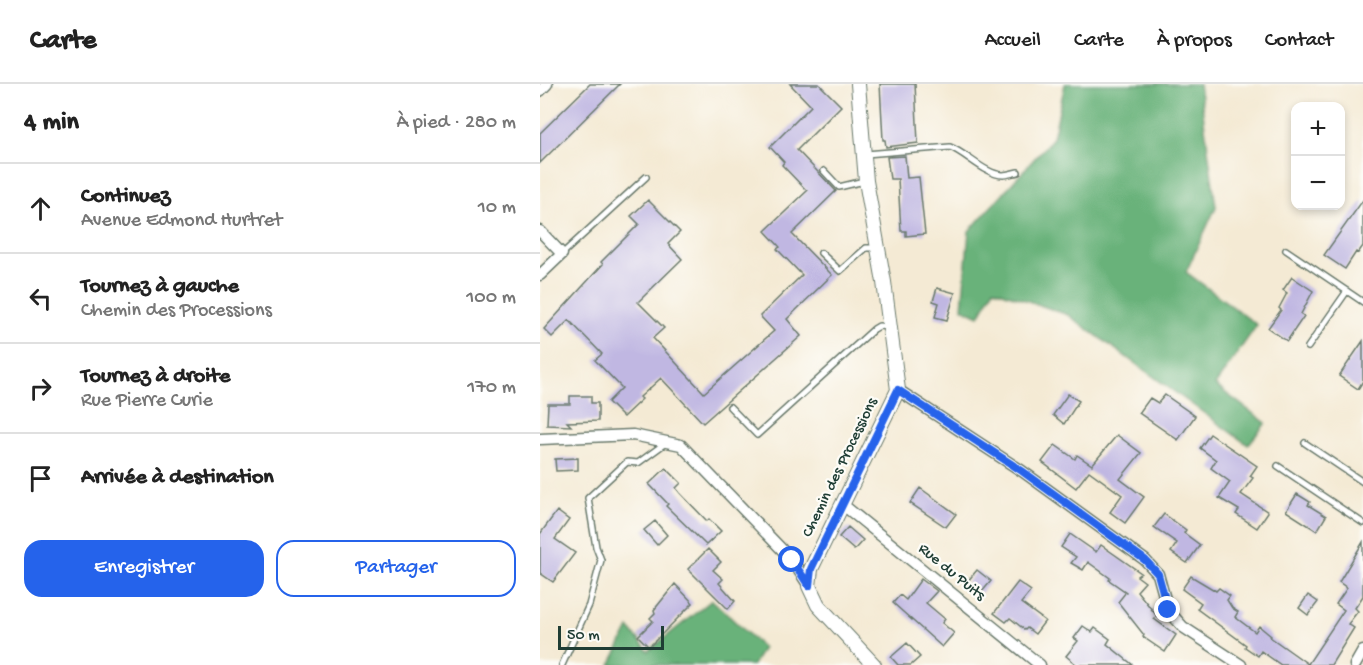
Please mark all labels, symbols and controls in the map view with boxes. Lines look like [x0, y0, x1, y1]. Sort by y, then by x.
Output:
text: Carte [30, 25, 97, 58]
text: Accueil [984, 29, 1041, 54]
text: Carte [1074, 29, 1124, 54]
text: À propos [1157, 29, 1232, 54]
text: Contact [1265, 29, 1333, 54]
map controls [1291, 102, 1345, 210]
button: + [1291, 102, 1345, 156]
text: 4 min [24, 108, 79, 139]
text: À pied · 280 m [396, 112, 516, 135]
button: − [1291, 156, 1345, 210]
text: Continuez [81, 184, 170, 210]
icon: ahead [24, 192, 57, 225]
text: 10 m [478, 197, 516, 220]
text: Avenue Edmond Hurtret [81, 210, 282, 233]
text: Tournez à gauche [81, 274, 239, 300]
icon: left [24, 282, 57, 315]
text: 100 m [466, 287, 516, 310]
text: Chemin des Processions [81, 300, 272, 323]
text: Tournez à droite [81, 364, 230, 390]
icon: right [24, 372, 57, 405]
text: 170 m [467, 377, 516, 400]
text: Rue Pierre Curie [81, 390, 213, 413]
street label: Chemin des Processions [799, 394, 883, 541]
icon: arrive [24, 462, 57, 495]
text: Arrivée à destination [81, 465, 274, 491]
button: Enregistrer [24, 540, 264, 597]
button: Partager [276, 540, 516, 597]
street label: Rue du Puits [914, 540, 989, 607]
route start [778, 546, 804, 572]
route end [1154, 596, 1180, 622]
scale bar [558, 623, 664, 650]
text: 50 m [567, 627, 600, 646]

